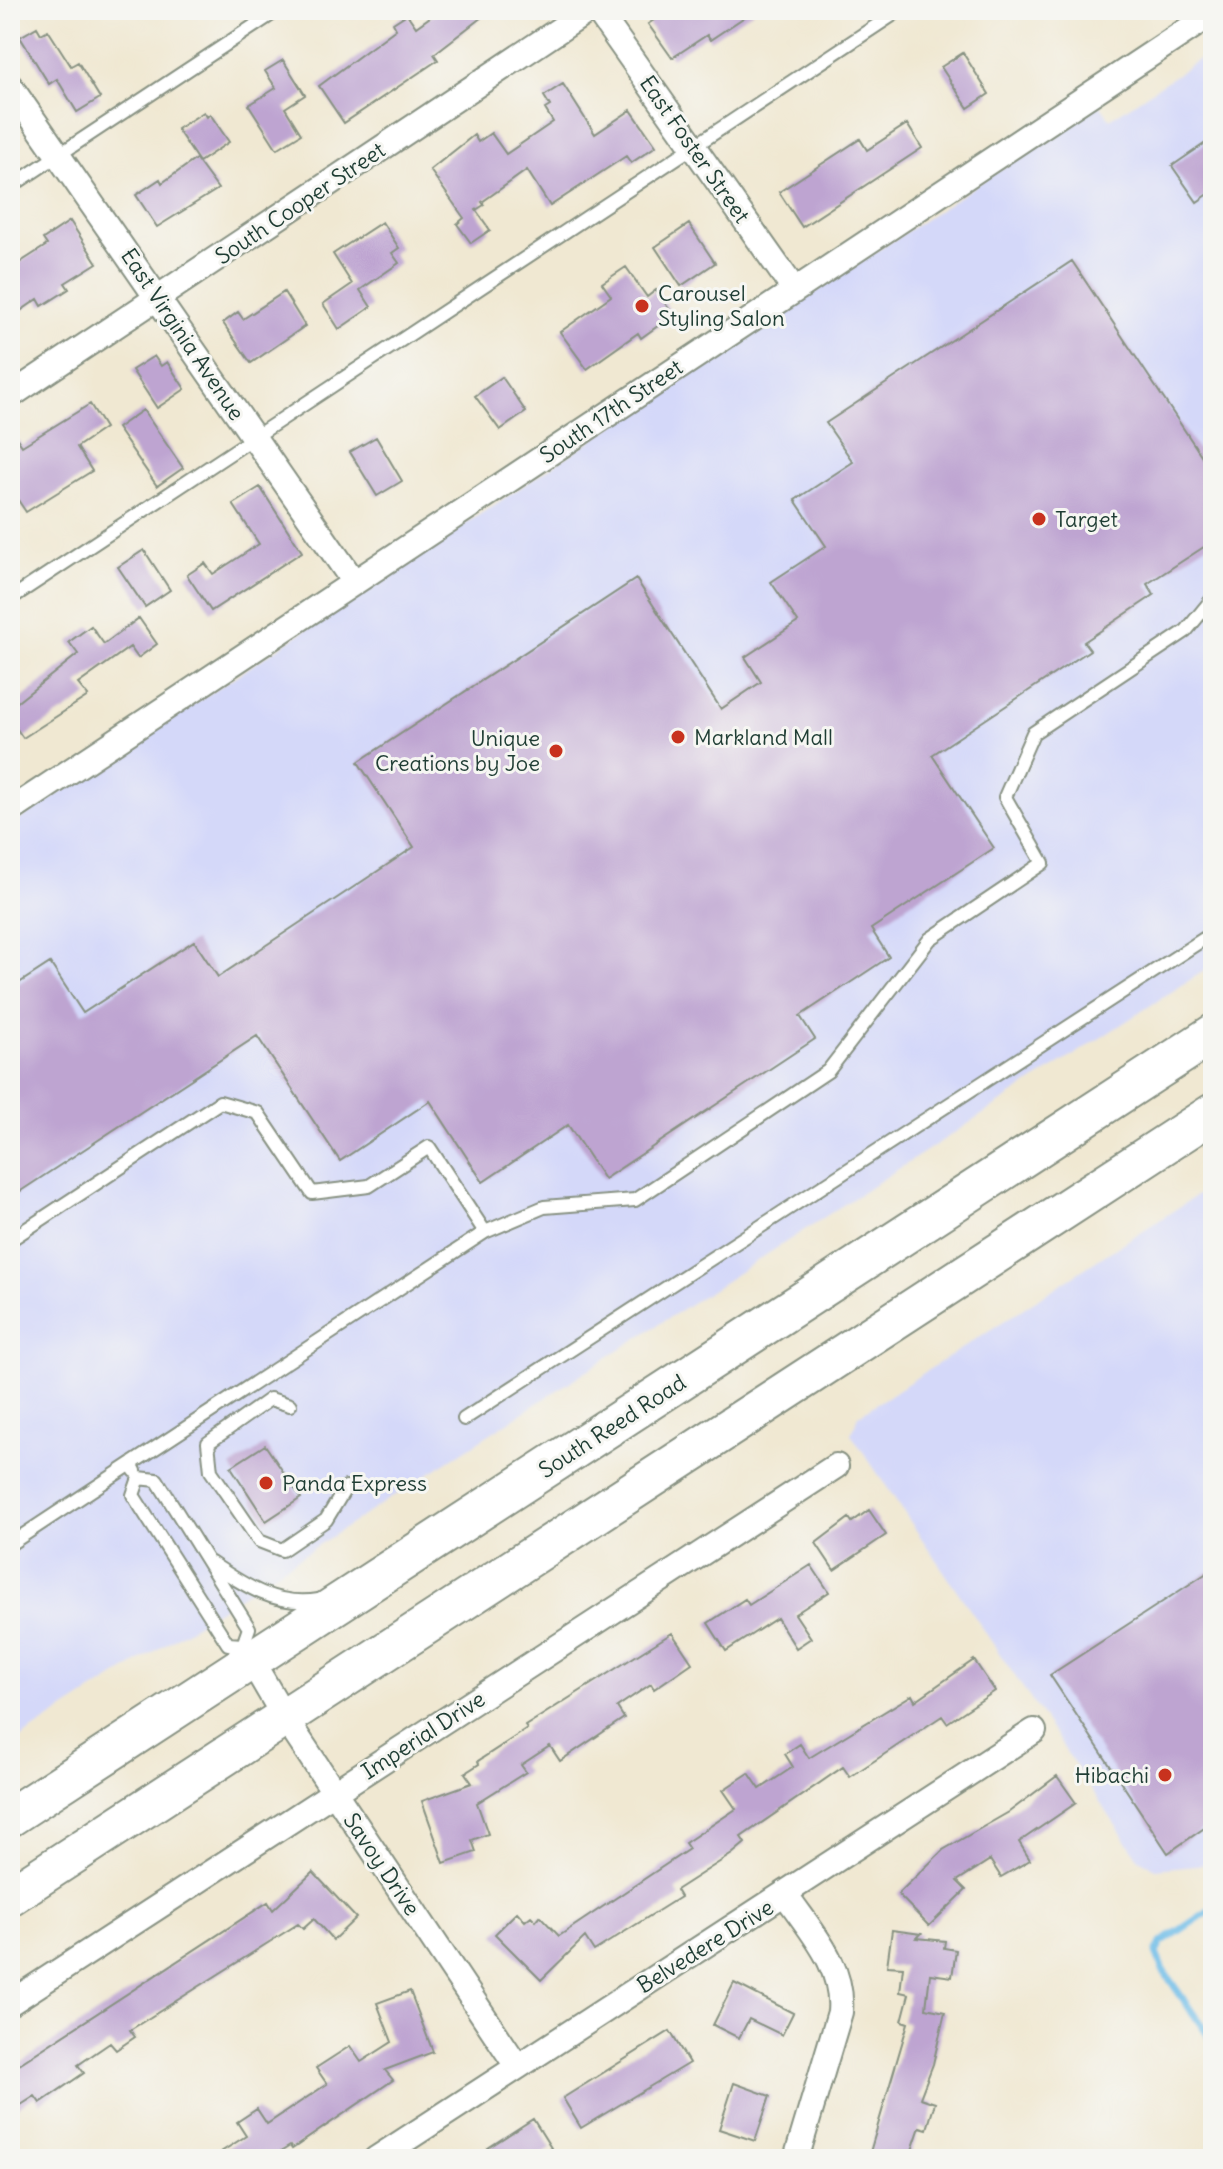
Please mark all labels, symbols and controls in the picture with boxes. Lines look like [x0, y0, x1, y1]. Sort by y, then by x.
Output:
street label: East Foster Street [634, 70, 756, 228]
street label: South Cooper Street [210, 136, 390, 270]
street label: East Virginia Avenue [115, 243, 251, 425]
place label: Carousel Styling Salon [658, 279, 785, 332]
marker: Carousel Styling Salon [633, 297, 651, 315]
street label: South 17th Street [534, 353, 688, 469]
place label: Target [1055, 505, 1118, 533]
marker: Target [1030, 510, 1048, 528]
place label: Markland Mall [694, 723, 833, 751]
place label: Unique Creations by Joe [375, 724, 540, 777]
marker: Markland Mall [669, 728, 687, 746]
marker: Unique Creations by Joe [547, 742, 565, 760]
street label: South Reed Road [533, 1368, 691, 1484]
place label: Panda Express [282, 1469, 427, 1497]
marker: Panda Express [257, 1474, 275, 1492]
street label: Imperial Drive [356, 1685, 490, 1785]
place label: Hibachi [1075, 1761, 1149, 1789]
marker: Hibachi [1156, 1766, 1174, 1784]
street label: Savoy Drive [338, 1807, 426, 1921]
street label: Belvedere Drive [631, 1893, 779, 1999]

